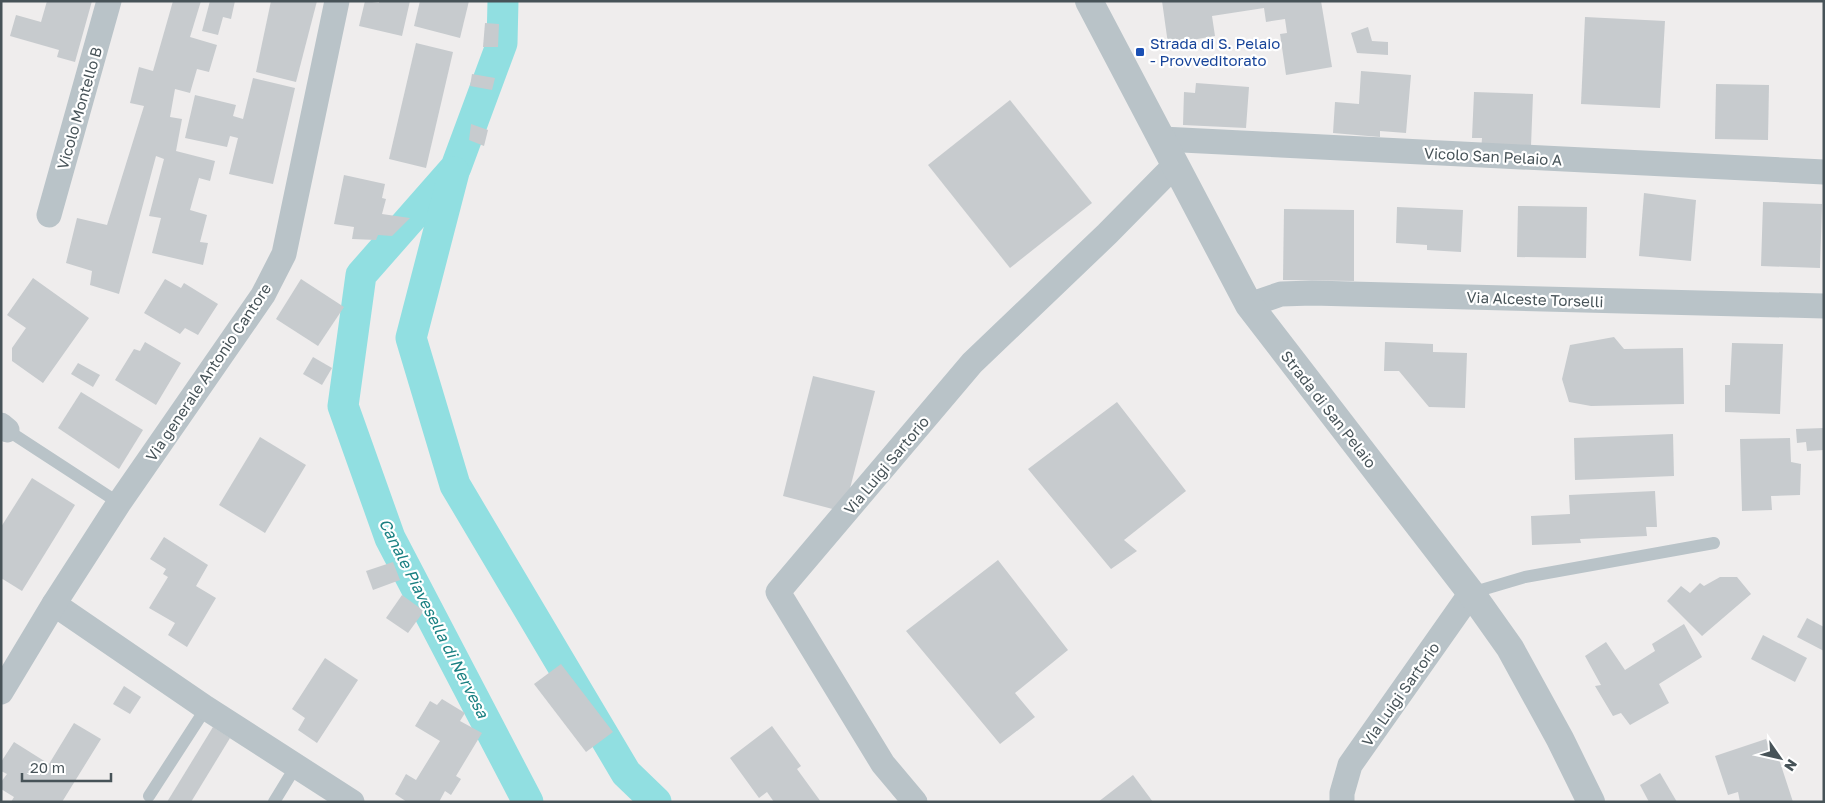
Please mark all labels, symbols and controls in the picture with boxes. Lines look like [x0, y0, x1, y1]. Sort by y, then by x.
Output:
place label: Strada di S. Pelaio - Provveditorato [1150, 34, 1280, 69]
street label: Vicolo Montello B [53, 45, 105, 171]
marker: Strada di S. Pelaio - Provveditorato [1134, 46, 1146, 58]
street label: Vicolo San Pelaio A [1424, 143, 1562, 169]
street label: Via generale Antonio Cantore [142, 279, 275, 464]
street label: Via Alceste Torselli [1466, 288, 1604, 310]
street label: Strada di San Pelaio [1278, 347, 1380, 471]
street label: Via Luigi Sartorio [840, 412, 932, 518]
water label: Canale Piavesella di Nervesa [375, 515, 494, 722]
street label: Via Luigi Sartorio [1357, 639, 1443, 749]
north arrow [1755, 733, 1805, 783]
scale bar [22, 750, 111, 782]
text: N [1781, 756, 1801, 775]
text: 20 m [30, 758, 65, 776]

